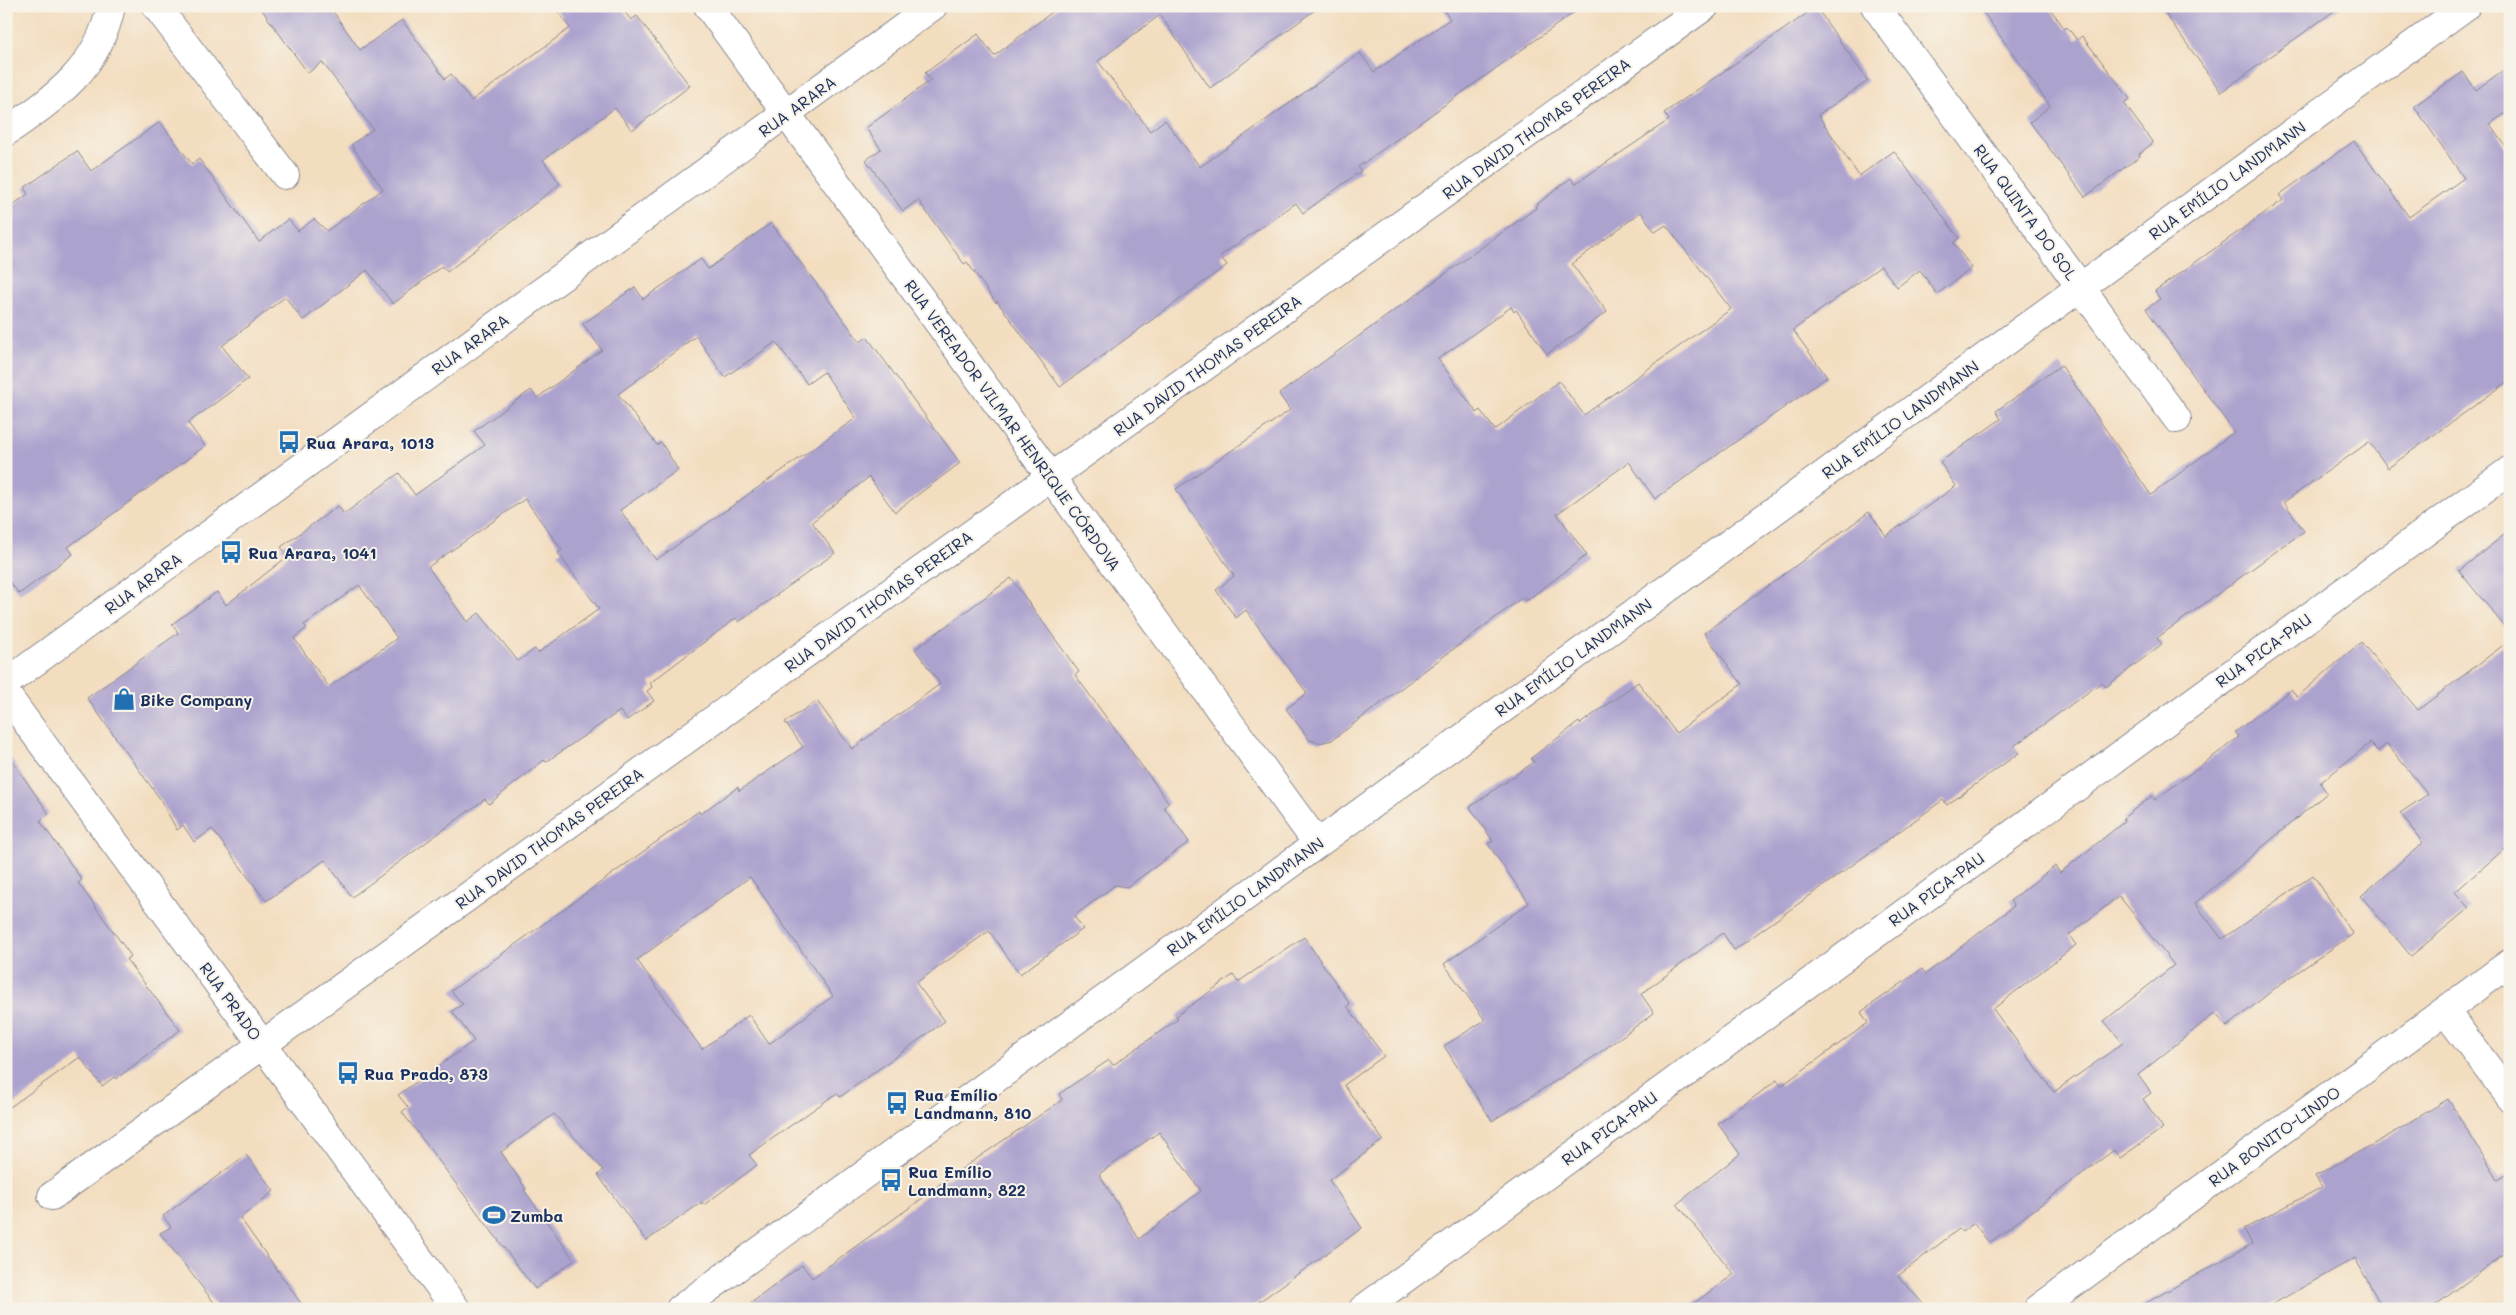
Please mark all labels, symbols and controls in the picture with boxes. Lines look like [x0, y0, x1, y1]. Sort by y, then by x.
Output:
street label: RUA DAVID THOMAS PEREIRA [1438, 53, 1634, 203]
street label: RUA ARARA [754, 71, 840, 141]
street label: RUA EMÍLIO LANDMANN [2144, 116, 2310, 244]
street label: RUA QUINTA DO SOL [1970, 140, 2083, 285]
street label: RUA VEREADOR VILMAR HENRIQUE CÓRDOVA [900, 275, 1126, 575]
street label: RUA DAVID THOMAS PEREIRA [1109, 290, 1305, 440]
street label: RUA ARARA [427, 309, 513, 379]
street label: RUA EMÍLIO LANDMANN [1817, 355, 1983, 483]
bus stop icon: Rua Arara, 1013 [276, 429, 302, 455]
place label: Rua Arara, 1013 [306, 432, 434, 453]
street label: RUA DAVID THOMAS PEREIRA [780, 526, 976, 676]
bus stop icon: Rua Arara, 1041 [218, 539, 244, 565]
place label: Rua Arara, 1041 [248, 542, 377, 563]
street label: RUA ARARA [100, 548, 186, 618]
street label: RUA EMÍLIO LANDMANN [1490, 593, 1656, 721]
street label: RUA PICA-PAU [2211, 608, 2315, 692]
shop icon: Bike Company [111, 686, 137, 712]
place label: Bike Company [140, 689, 252, 710]
street label: RUA DAVID THOMAS PEREIRA [451, 763, 647, 913]
street label: RUA EMÍLIO LANDMANN [1162, 832, 1328, 960]
street label: RUA PICA-PAU [1884, 847, 1988, 931]
street label: RUA PRADO [195, 958, 267, 1044]
bus stop icon: Rua Prado, 873 [335, 1060, 361, 1086]
place label: Rua Prado, 873 [364, 1063, 488, 1084]
street label: RUA BONITO-LINDO [2204, 1081, 2344, 1191]
place label: Rua Emílio Landmann, 810 [914, 1084, 1031, 1123]
street label: RUA PICA-PAU [1557, 1086, 1661, 1170]
bus stop icon: Rua Emílio Landmann, 810 [884, 1090, 910, 1116]
place label: Rua Emílio Landmann, 822 [908, 1161, 1026, 1200]
bus stop icon: Rua Emílio Landmann, 822 [878, 1167, 904, 1193]
sports icon: Zumba [481, 1202, 507, 1228]
place label: Zumba [510, 1205, 563, 1226]

